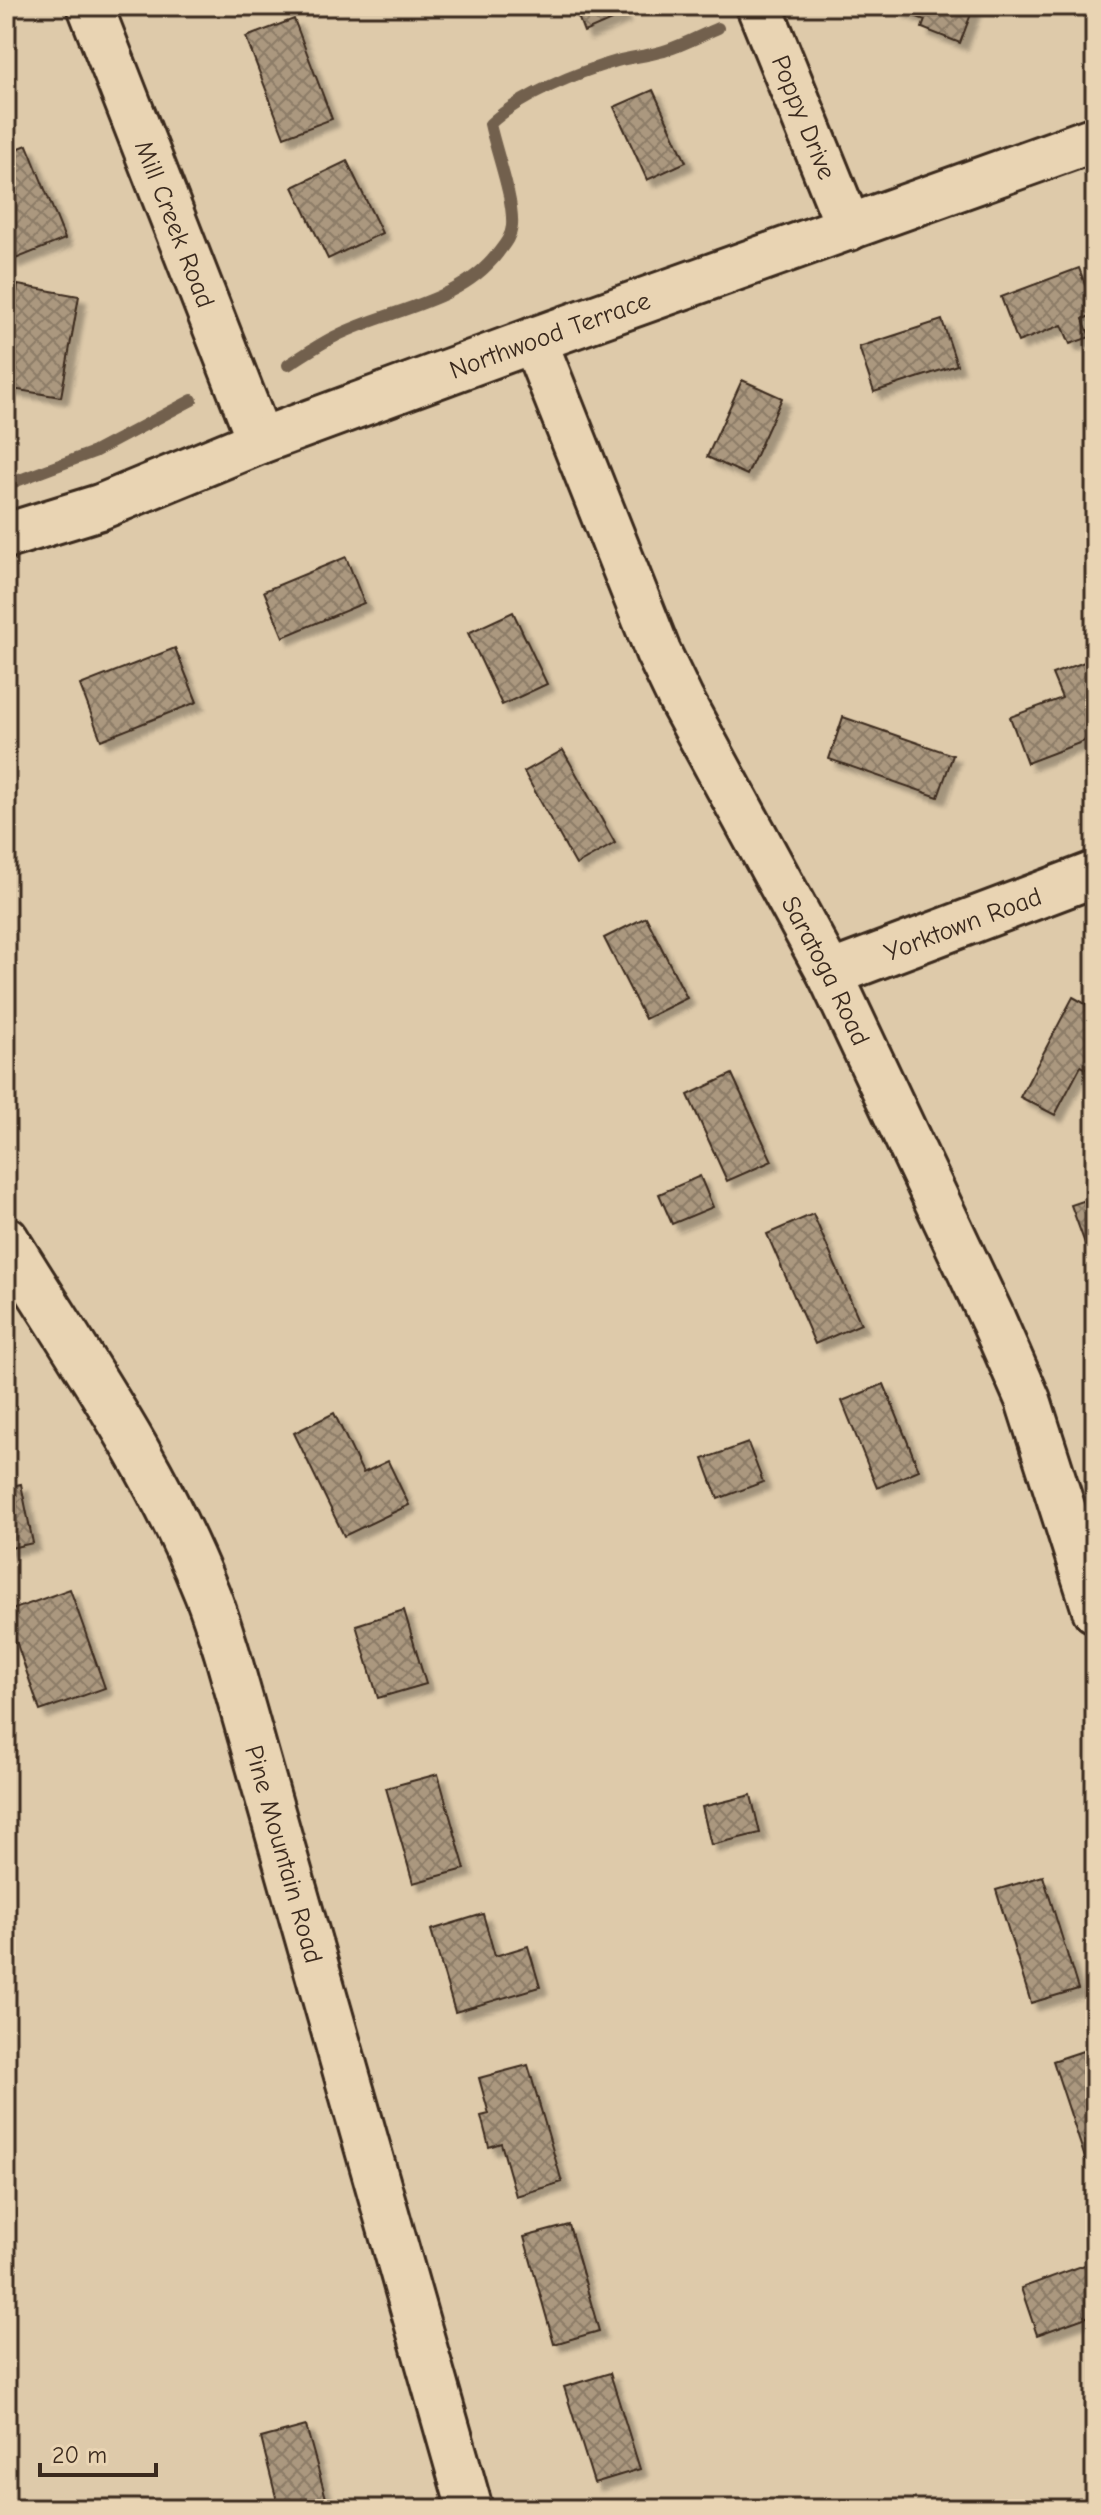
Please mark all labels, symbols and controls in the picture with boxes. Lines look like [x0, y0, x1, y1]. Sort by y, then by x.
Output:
street label: Poppy Drive [765, 51, 842, 184]
street label: Mill Creek Road [128, 136, 220, 312]
street label: Northwood Terrace [446, 286, 654, 386]
street label: Yorktown Road [880, 882, 1046, 968]
street label: Saratoga Road [775, 891, 875, 1050]
street label: Pine Mountain Road [238, 1742, 328, 1967]
scale bar [40, 2427, 156, 2477]
text: 20 m [52, 2441, 107, 2469]

